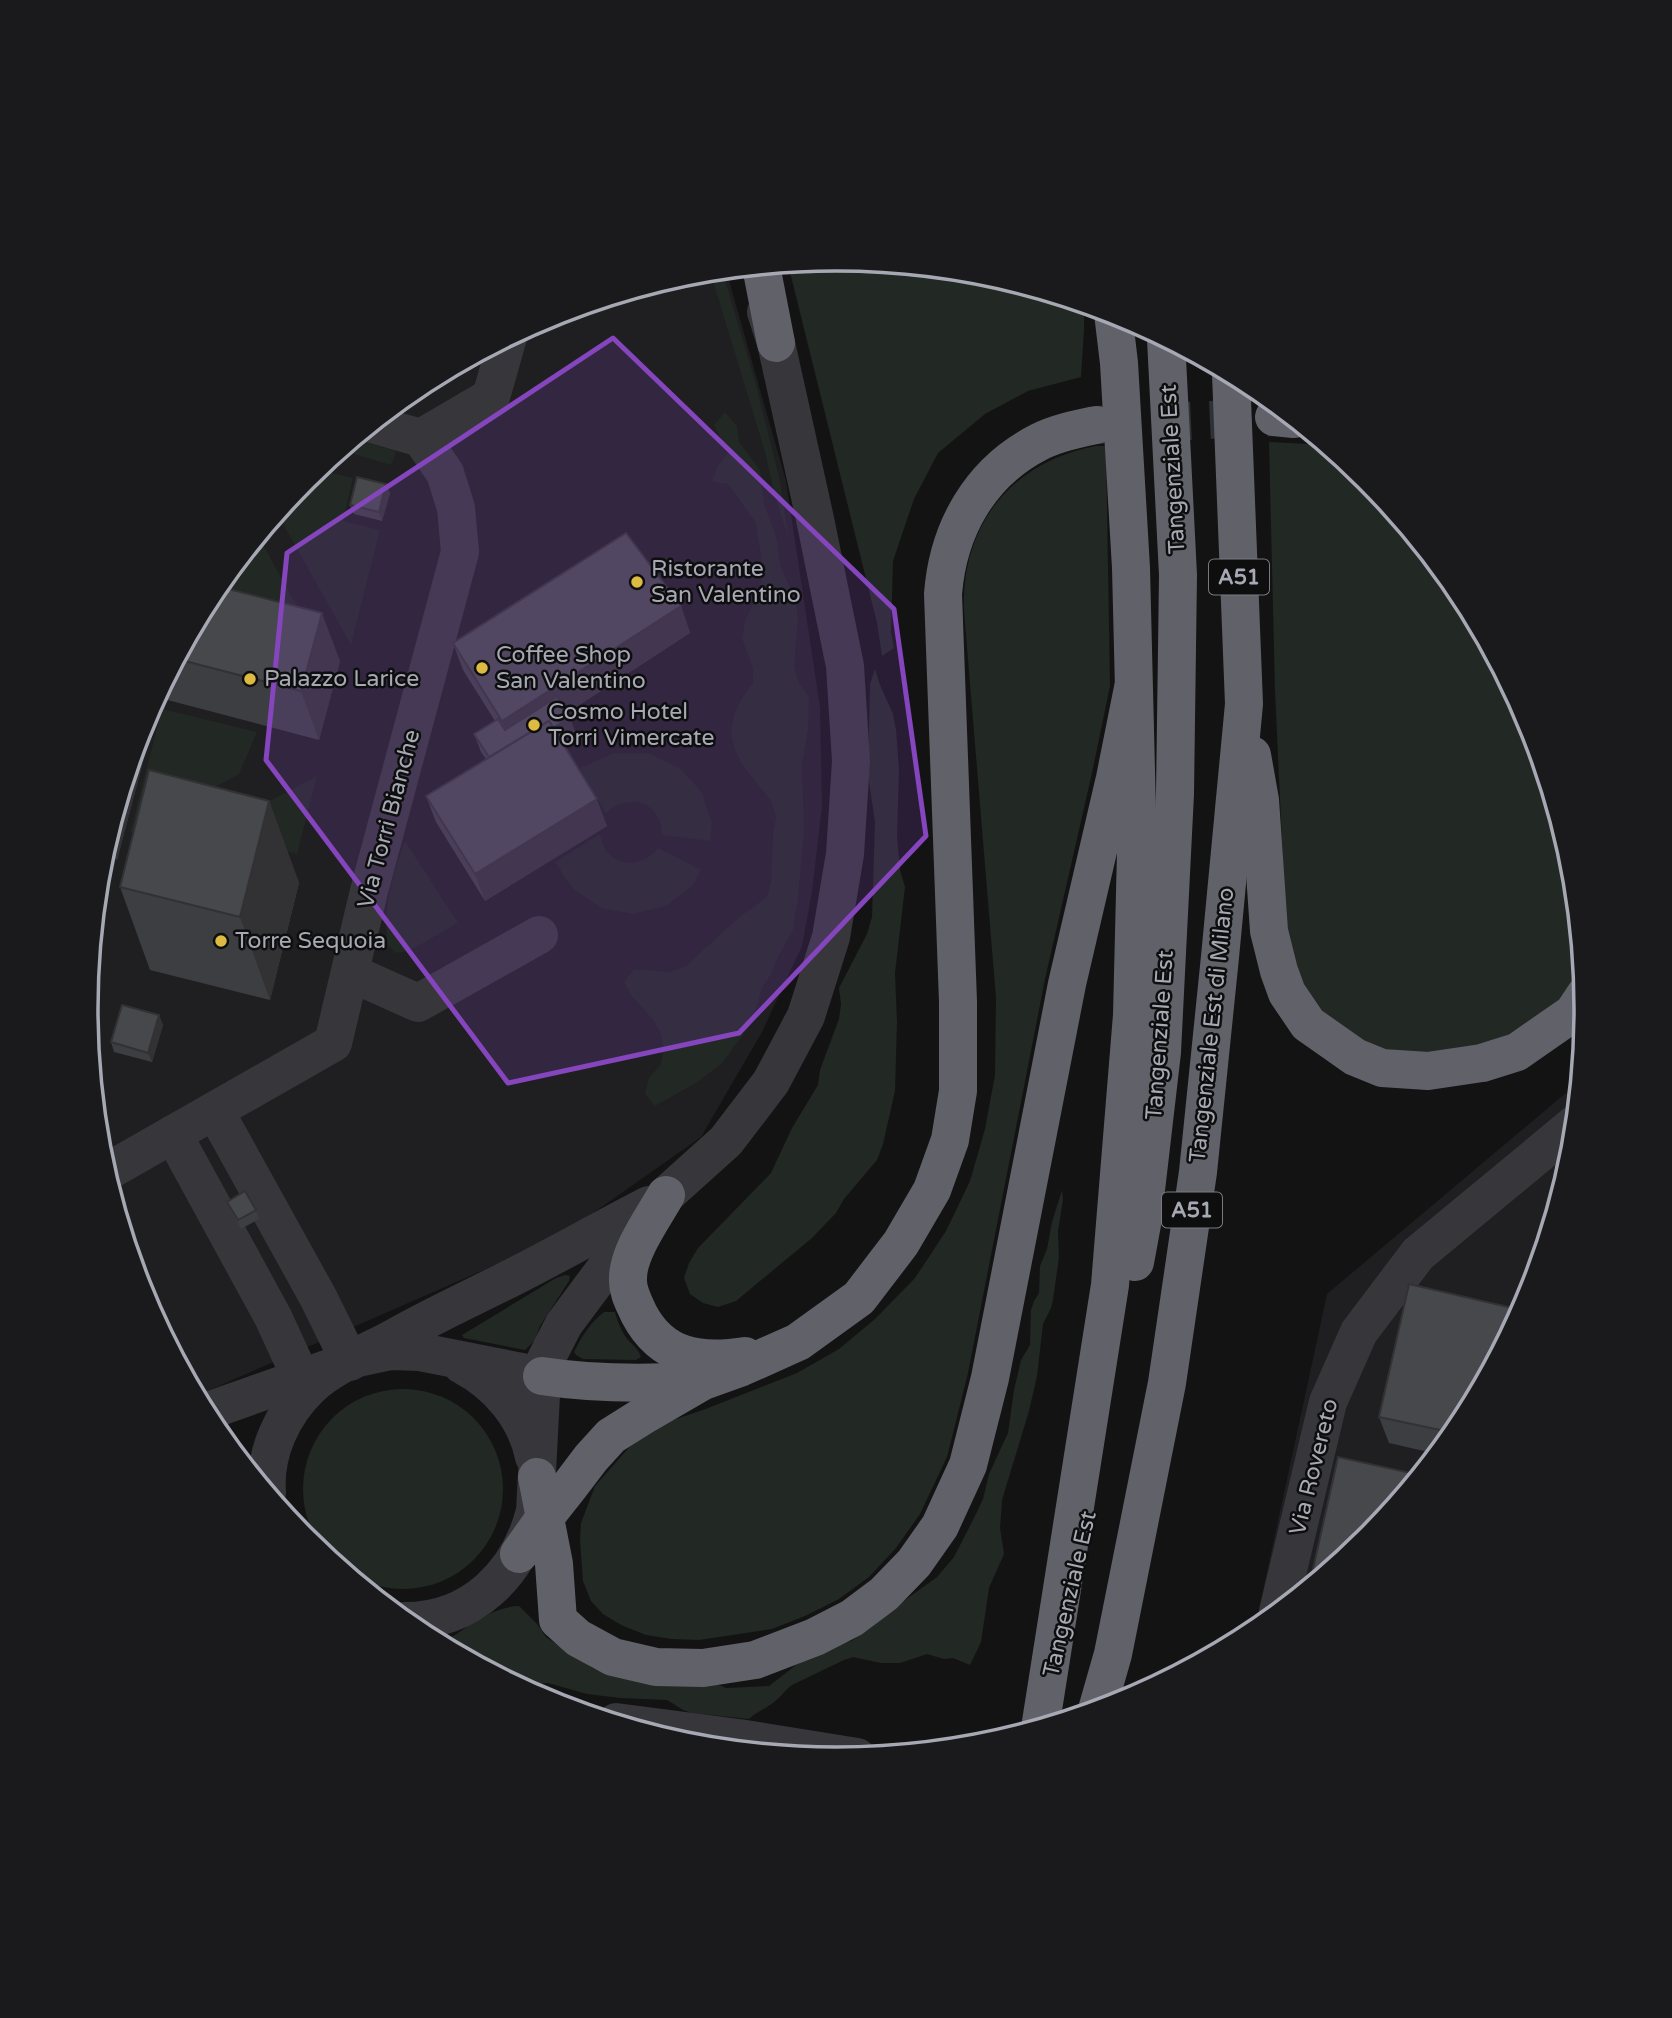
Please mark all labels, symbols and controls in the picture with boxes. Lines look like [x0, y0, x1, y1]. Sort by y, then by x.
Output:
street label: Tangenziale Est [1155, 383, 1191, 554]
place label: Ristorante San Valentino [651, 555, 801, 609]
road number: A51 [1209, 560, 1269, 594]
marker: Ristorante San Valentino [629, 574, 645, 590]
place label: Coffee Shop San Valentino [496, 641, 646, 695]
marker: Coffee Shop San Valentino [474, 660, 490, 676]
place label: Palazzo Larice [264, 665, 419, 693]
marker: Palazzo Larice [242, 671, 258, 687]
place label: Cosmo Hotel Torri Vimercate [548, 698, 714, 752]
marker: Cosmo Hotel Torri Vimercate [526, 717, 542, 733]
street label: Via Torri Bianche [352, 727, 426, 911]
street label: Tangenziale Est di Milano [1184, 886, 1240, 1164]
place label: Torre Sequoia [235, 927, 386, 955]
marker: Torre Sequoia [213, 933, 229, 949]
street label: Tangenziale Est [1140, 949, 1180, 1121]
road number: A51 [1162, 1192, 1222, 1228]
street label: Via Rovereto [1284, 1396, 1344, 1538]
street label: Tangenziale Est [1037, 1508, 1103, 1680]

